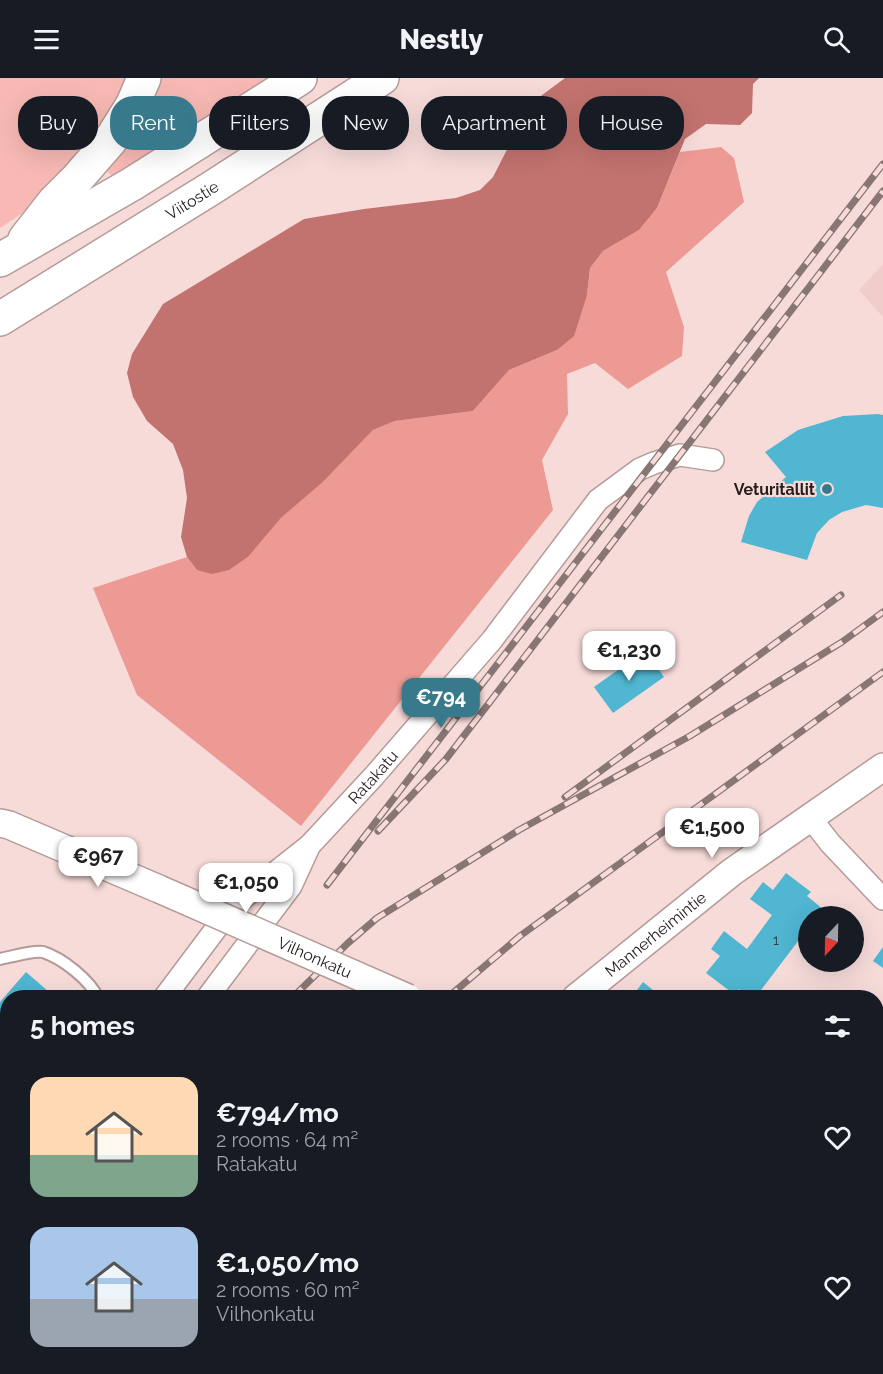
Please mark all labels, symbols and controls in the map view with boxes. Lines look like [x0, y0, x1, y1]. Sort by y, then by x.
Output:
icon: menu [30, 23, 63, 56]
icon: search [820, 23, 853, 56]
text: Nestly [400, 24, 483, 55]
chip: Buy [18, 96, 98, 150]
chip: Rent [110, 96, 197, 150]
chip: Filters [209, 96, 310, 150]
chip: New [322, 96, 409, 150]
chip: Apartment [421, 96, 567, 150]
chip: House [579, 96, 684, 150]
street label: Viitostie [162, 177, 222, 224]
place label: Veturitallit [734, 480, 815, 499]
marker: Veturitallit [820, 482, 834, 496]
pin: €1,230 [580, 631, 678, 682]
text: €1,230 [596, 638, 662, 662]
pin: €794 [405, 678, 477, 729]
text: €794 [416, 685, 466, 709]
street label: Ratakatu [344, 747, 402, 808]
pin: €1,500 [663, 808, 761, 859]
text: €1,500 [679, 815, 745, 839]
pin: €967 [62, 837, 134, 888]
text: €967 [72, 844, 124, 868]
pin: €1,050 [197, 863, 295, 914]
text: €1,050 [213, 870, 279, 894]
street label: Mannerheimintie [601, 888, 710, 981]
north arrow [798, 906, 864, 972]
map controls [798, 906, 864, 972]
house number: 1 [773, 932, 779, 948]
street label: Vilhonkatu [275, 933, 354, 982]
icon: filters [821, 1010, 854, 1043]
text: 5 homes [30, 1011, 135, 1041]
text: €794/mo [216, 1098, 339, 1128]
icon: home [78, 1101, 150, 1173]
icon: heart [821, 1121, 854, 1154]
text: 2 rooms · 64 m² [216, 1128, 358, 1152]
text: Ratakatu [216, 1152, 297, 1176]
text: €1,050/mo [216, 1248, 359, 1278]
icon: home [78, 1251, 150, 1323]
icon: heart [821, 1271, 854, 1304]
text: 2 rooms · 60 m² [216, 1278, 360, 1302]
text: Vilhonkatu [216, 1302, 315, 1326]

